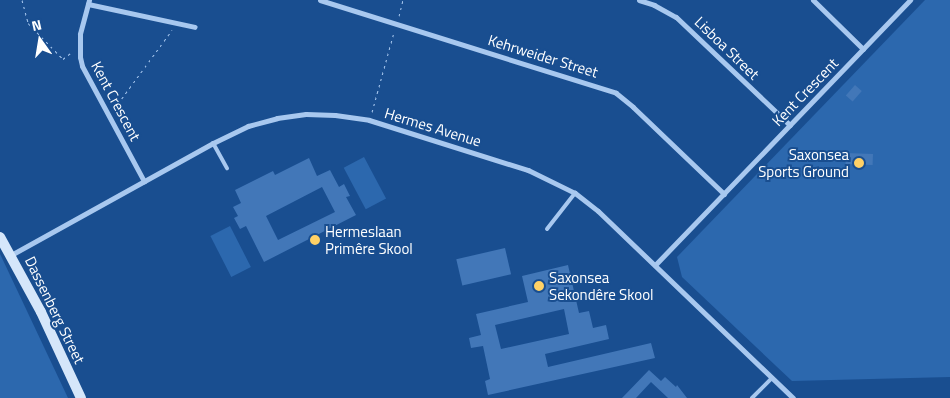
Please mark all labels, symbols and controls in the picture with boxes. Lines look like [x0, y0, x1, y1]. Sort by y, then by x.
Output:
street label: Lisboa Street [691, 13, 763, 83]
text: N [29, 14, 44, 36]
north arrow [15, 15, 65, 65]
street label: Kehrweider Street [486, 31, 600, 81]
street label: Kent Crescent [768, 54, 842, 130]
street label: Kent Crescent [88, 58, 144, 144]
street label: Hermes Avenue [382, 104, 484, 150]
place label: Saxonsea Sports Ground [758, 145, 849, 180]
marker: Saxonsea Sports Ground [853, 157, 865, 169]
place label: Hermeslaan Primêre Skool [325, 222, 413, 257]
marker: Hermeslaan Primêre Skool [309, 234, 321, 246]
street label: Dassenberg Street [21, 253, 89, 367]
place label: Saxonsea Sekondêre Skool [549, 268, 654, 303]
marker: Saxonsea Sekondêre Skool [533, 280, 545, 292]

